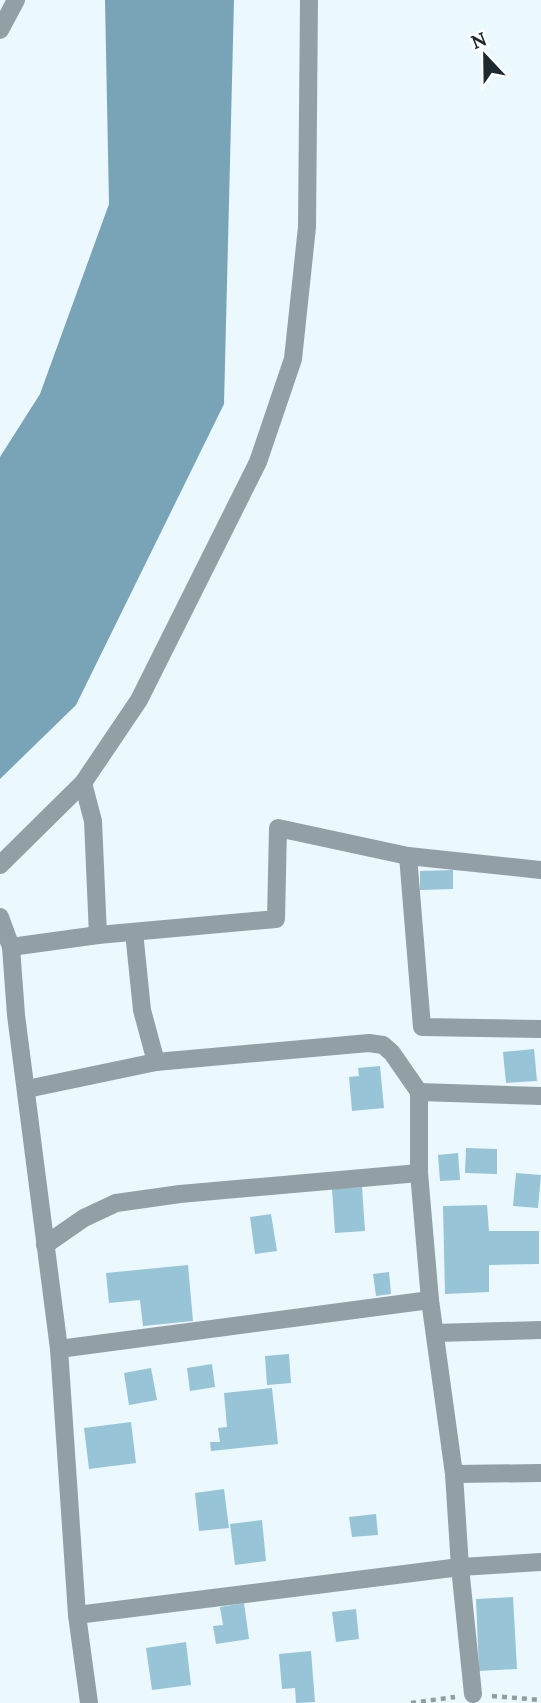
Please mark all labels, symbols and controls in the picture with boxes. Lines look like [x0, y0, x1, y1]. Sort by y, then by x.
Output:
north arrow [450, 21, 520, 91]
text: N [467, 26, 490, 54]

